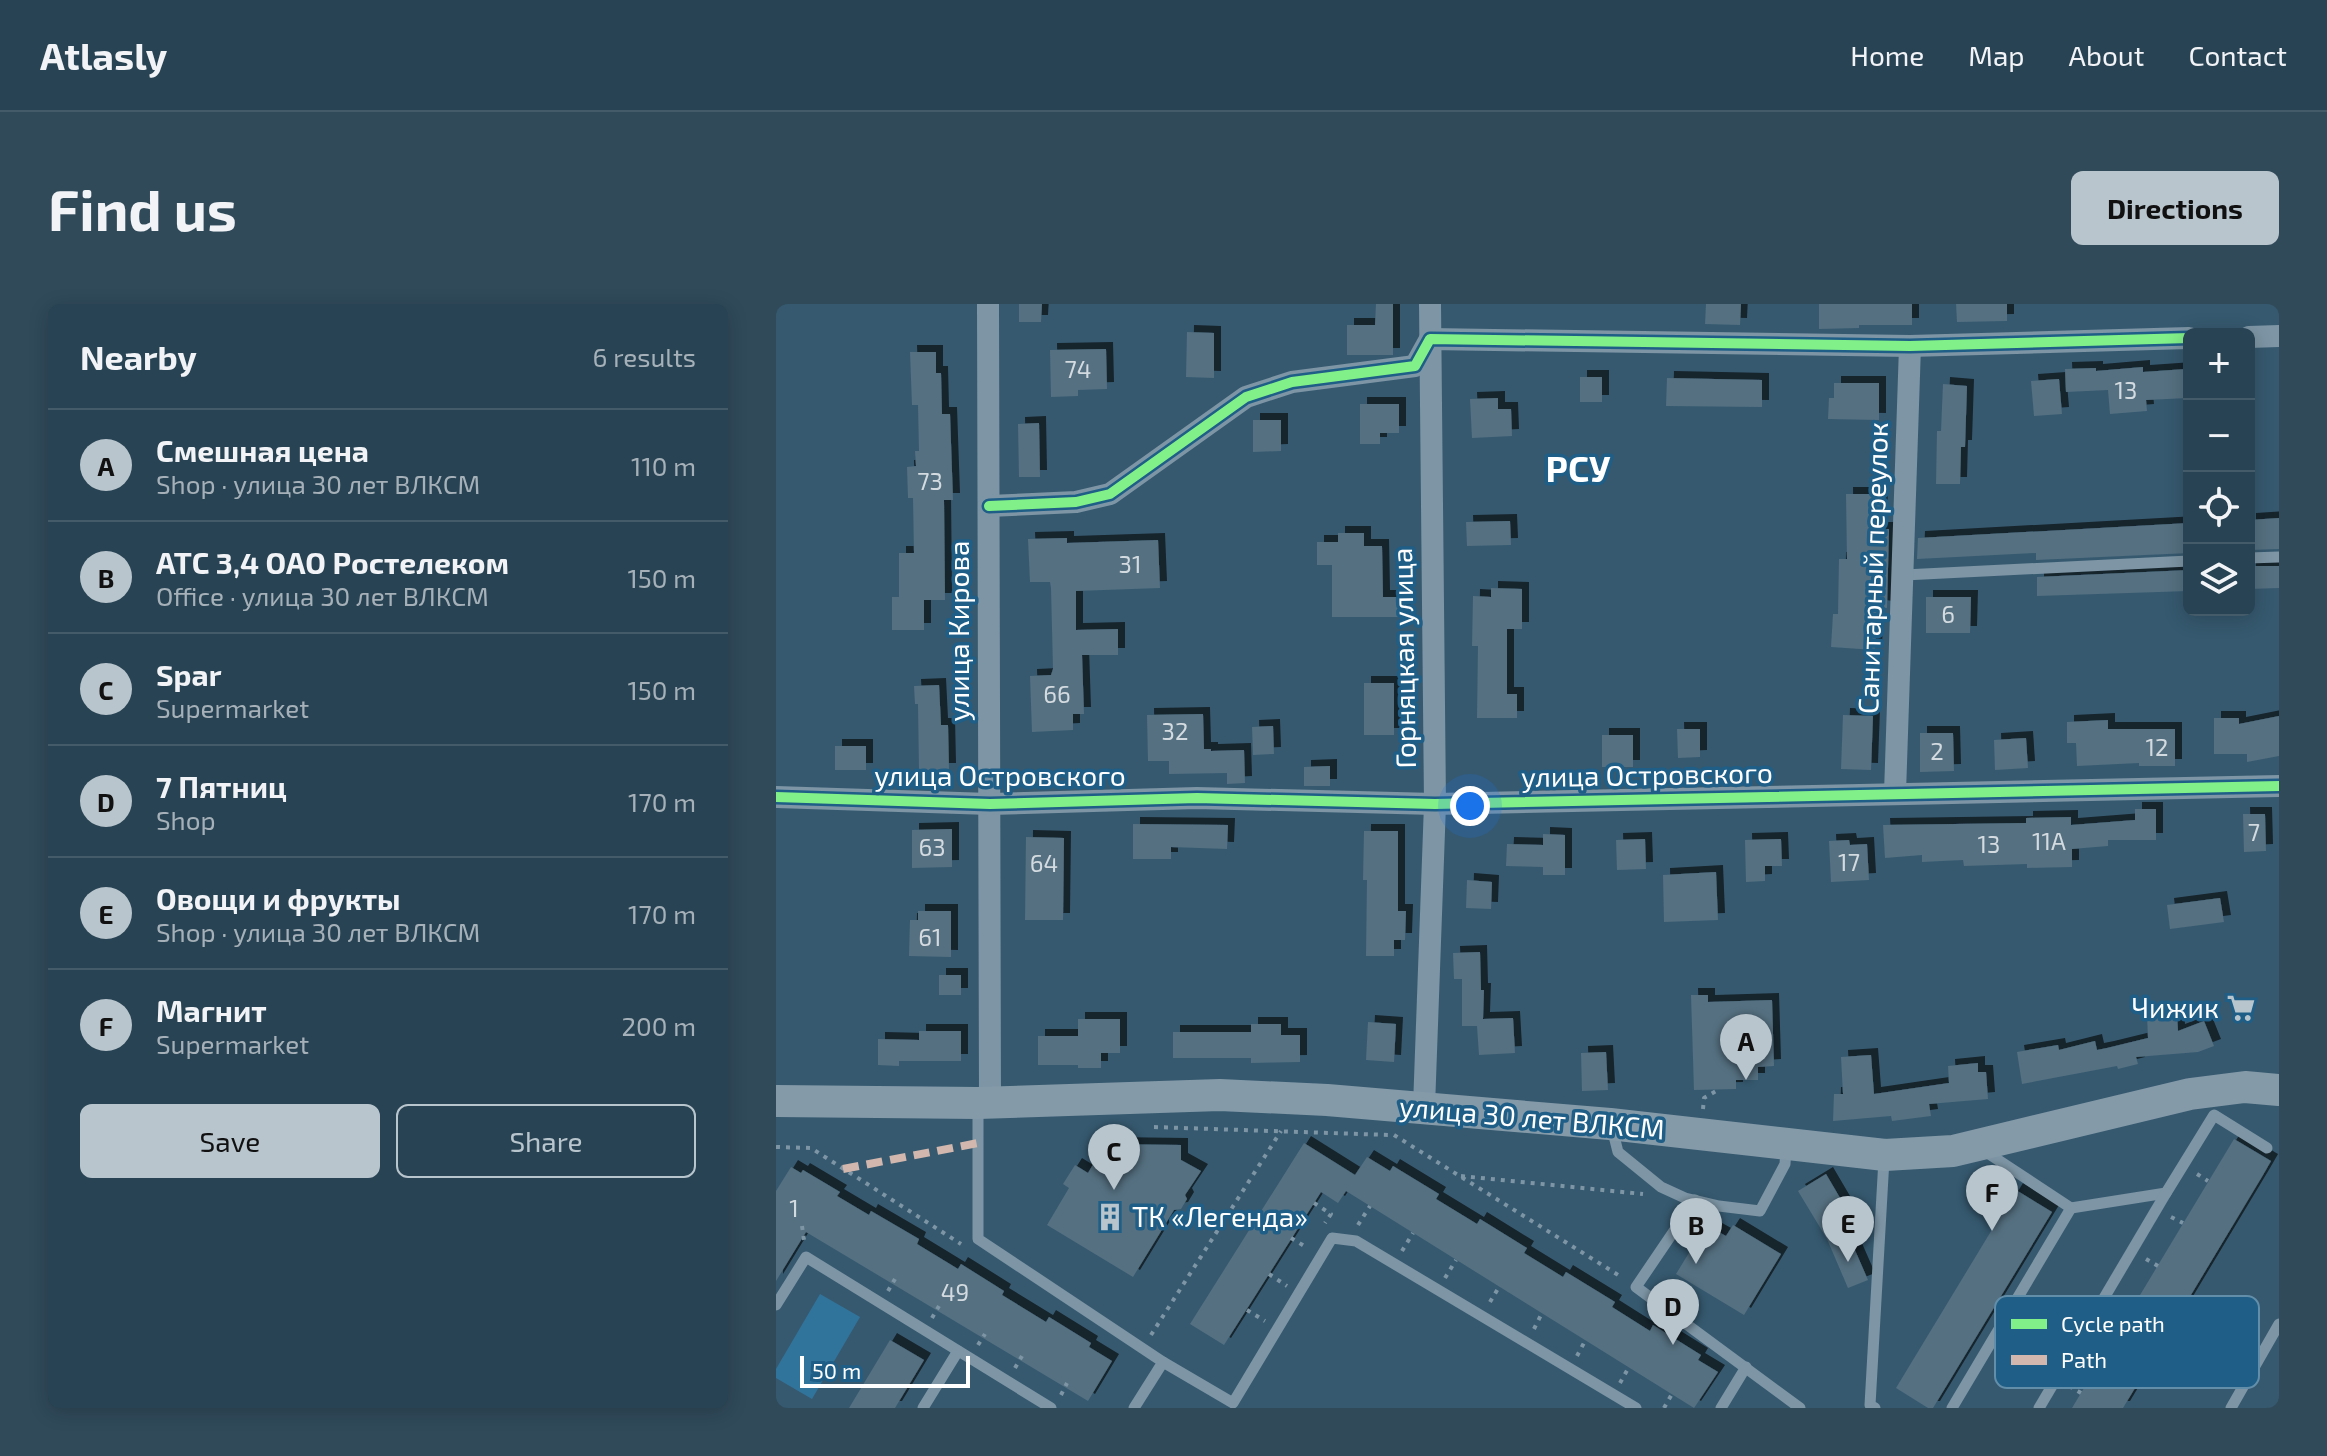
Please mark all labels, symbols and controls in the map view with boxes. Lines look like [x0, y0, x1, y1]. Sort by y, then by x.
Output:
text: Atlasly [40, 32, 167, 78]
text: Home [1850, 38, 1924, 72]
text: Map [1968, 38, 2025, 72]
text: About [2069, 38, 2144, 72]
text: Contact [2188, 38, 2287, 72]
button: Directions [2071, 171, 2279, 245]
text: Find us [48, 175, 237, 242]
map controls [2183, 328, 2255, 616]
button: + [2183, 328, 2255, 400]
text: Nearby [80, 336, 197, 377]
text: 6 results [593, 341, 696, 372]
house number: 74 [1064, 354, 1092, 383]
house number: 13 [2115, 375, 2137, 404]
button: − [2183, 400, 2255, 472]
street label: Санитарный переулок [1850, 421, 1894, 715]
text: Смешная цена [156, 432, 369, 468]
district label: РСУ [1546, 446, 1611, 489]
text: A [98, 450, 114, 481]
text: 110 m [631, 450, 696, 481]
house number: 73 [917, 466, 943, 495]
text: Shop · улица 30 лет ВЛКСМ [156, 468, 480, 499]
button: locate [2183, 472, 2255, 544]
street label: улица Кирова [941, 541, 975, 721]
text: АТС 3,4 ОАО Ростелеком [156, 544, 509, 580]
button: layers [2183, 544, 2255, 616]
street label: Горняцкая улица [1384, 547, 1422, 769]
house number: 31 [1119, 549, 1141, 578]
text: B [98, 562, 114, 593]
text: 150 m [627, 562, 696, 593]
text: Office · улица 30 лет ВЛКСМ [156, 580, 489, 611]
house number: 6 [1941, 599, 1955, 628]
text: Spar [156, 656, 222, 692]
text: C [98, 674, 114, 705]
text: 150 m [627, 674, 696, 705]
house number: 66 [1043, 679, 1071, 708]
text: Supermarket [156, 692, 309, 723]
house number: 32 [1162, 716, 1188, 745]
house number: 12 [2145, 732, 2169, 761]
house number: 2 [1930, 736, 1944, 765]
street label: улица Островского [1521, 755, 1773, 793]
street label: улица Островского [874, 758, 1126, 792]
text: 7 Пятниц [156, 768, 287, 804]
text: D [97, 786, 115, 817]
text: 170 m [628, 786, 696, 817]
your location [1450, 786, 1490, 826]
text: Shop [156, 804, 216, 835]
house number: 7 [2248, 817, 2260, 846]
house number: 11А [2032, 826, 2066, 855]
house number: 13 [1978, 829, 2000, 858]
house number: 63 [918, 832, 946, 861]
house number: 17 [1838, 847, 1860, 876]
house number: 64 [1030, 848, 1058, 877]
text: Овощи и фрукты [156, 880, 401, 916]
text: E [98, 898, 114, 929]
text: 170 m [628, 898, 696, 929]
text: Shop · улица 30 лет ВЛКСМ [156, 916, 480, 947]
house number: 61 [918, 922, 942, 951]
place label: Чижик [2132, 990, 2219, 1024]
text: Магнит [156, 992, 267, 1028]
supermarket icon: Чижик [2226, 993, 2256, 1023]
text: F [99, 1010, 113, 1041]
text: 200 m [621, 1010, 696, 1041]
pin: A [1720, 1014, 1772, 1080]
text: Supermarket [156, 1028, 309, 1059]
street label: улица 30 лет ВЛКСМ [1398, 1088, 1666, 1146]
button: Save [80, 1104, 380, 1178]
button: Share [396, 1104, 696, 1178]
pin: C [1088, 1124, 1140, 1190]
pin: F [1966, 1165, 2018, 1231]
house number: 1 [789, 1193, 799, 1222]
pin: E [1822, 1196, 1874, 1262]
pin: B [1670, 1198, 1722, 1264]
place label: ТК «Легенда» [1132, 1199, 1308, 1233]
building icon: ТК «Легенда» [1095, 1202, 1125, 1232]
house number: 49 [941, 1277, 969, 1306]
pin: D [1647, 1279, 1699, 1345]
legend [1995, 1296, 2259, 1388]
text: Cycle path [2061, 1310, 2165, 1336]
text: Path [2061, 1346, 2107, 1372]
scale bar [800, 1352, 970, 1388]
text: 50 m [812, 1357, 861, 1383]

